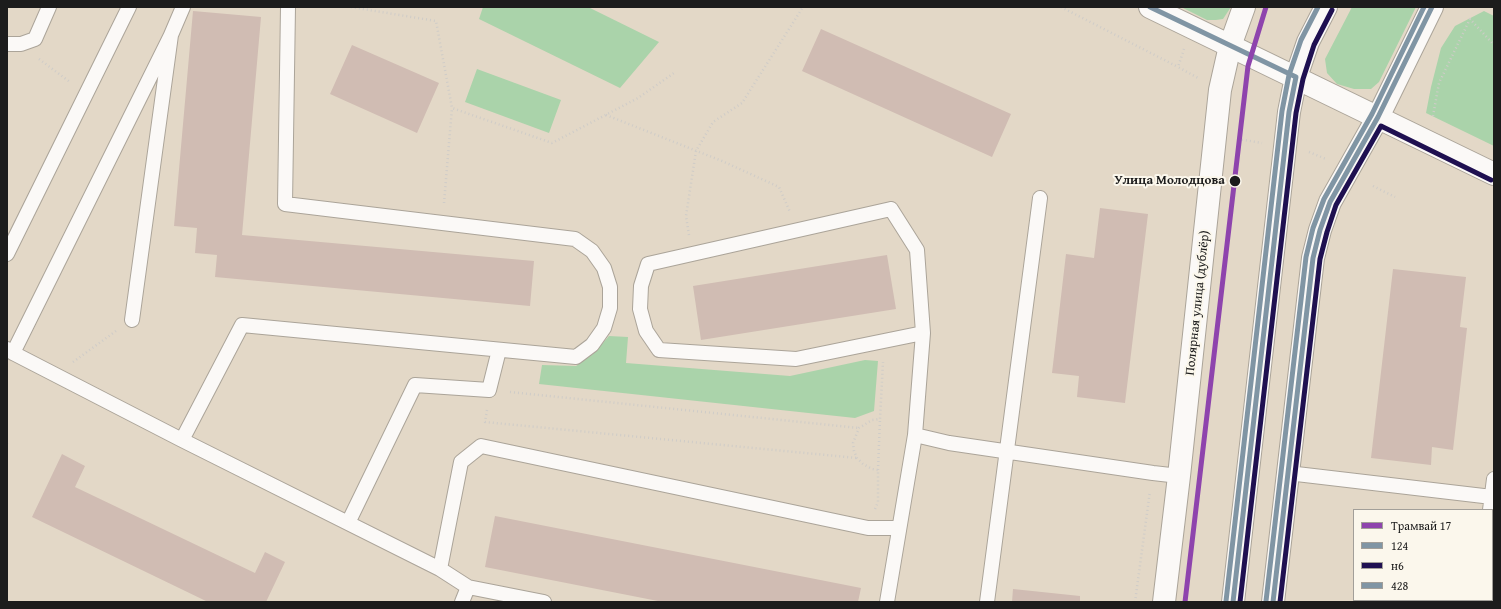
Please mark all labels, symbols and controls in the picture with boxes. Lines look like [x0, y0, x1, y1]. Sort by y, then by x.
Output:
place label: Улица Молодцова [1114, 173, 1225, 189]
marker: Улица Молодцова [1228, 174, 1242, 188]
street label: Полярная улица (дублёр) [1183, 230, 1213, 376]
legend [1353, 509, 1493, 601]
text: Трамвай 17 [1391, 517, 1451, 534]
text: 124 [1391, 537, 1408, 554]
text: н6 [1391, 557, 1404, 574]
text: 428 [1391, 577, 1408, 594]

